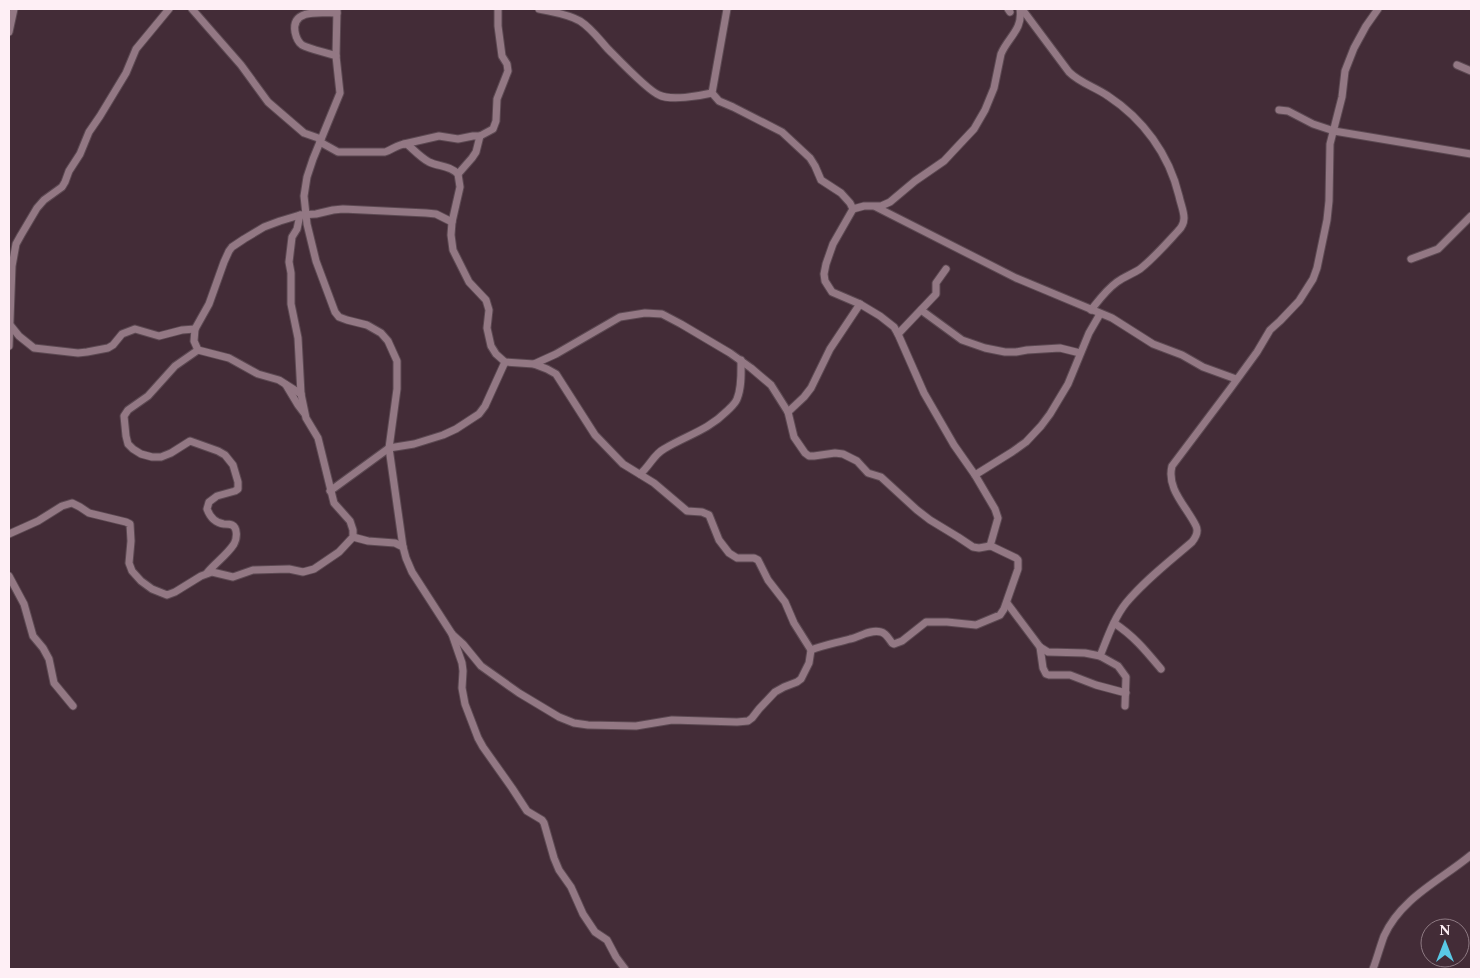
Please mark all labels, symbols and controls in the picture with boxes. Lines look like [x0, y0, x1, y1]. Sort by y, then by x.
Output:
north arrow [1420, 918, 1470, 968]
text: N [1439, 920, 1451, 941]

